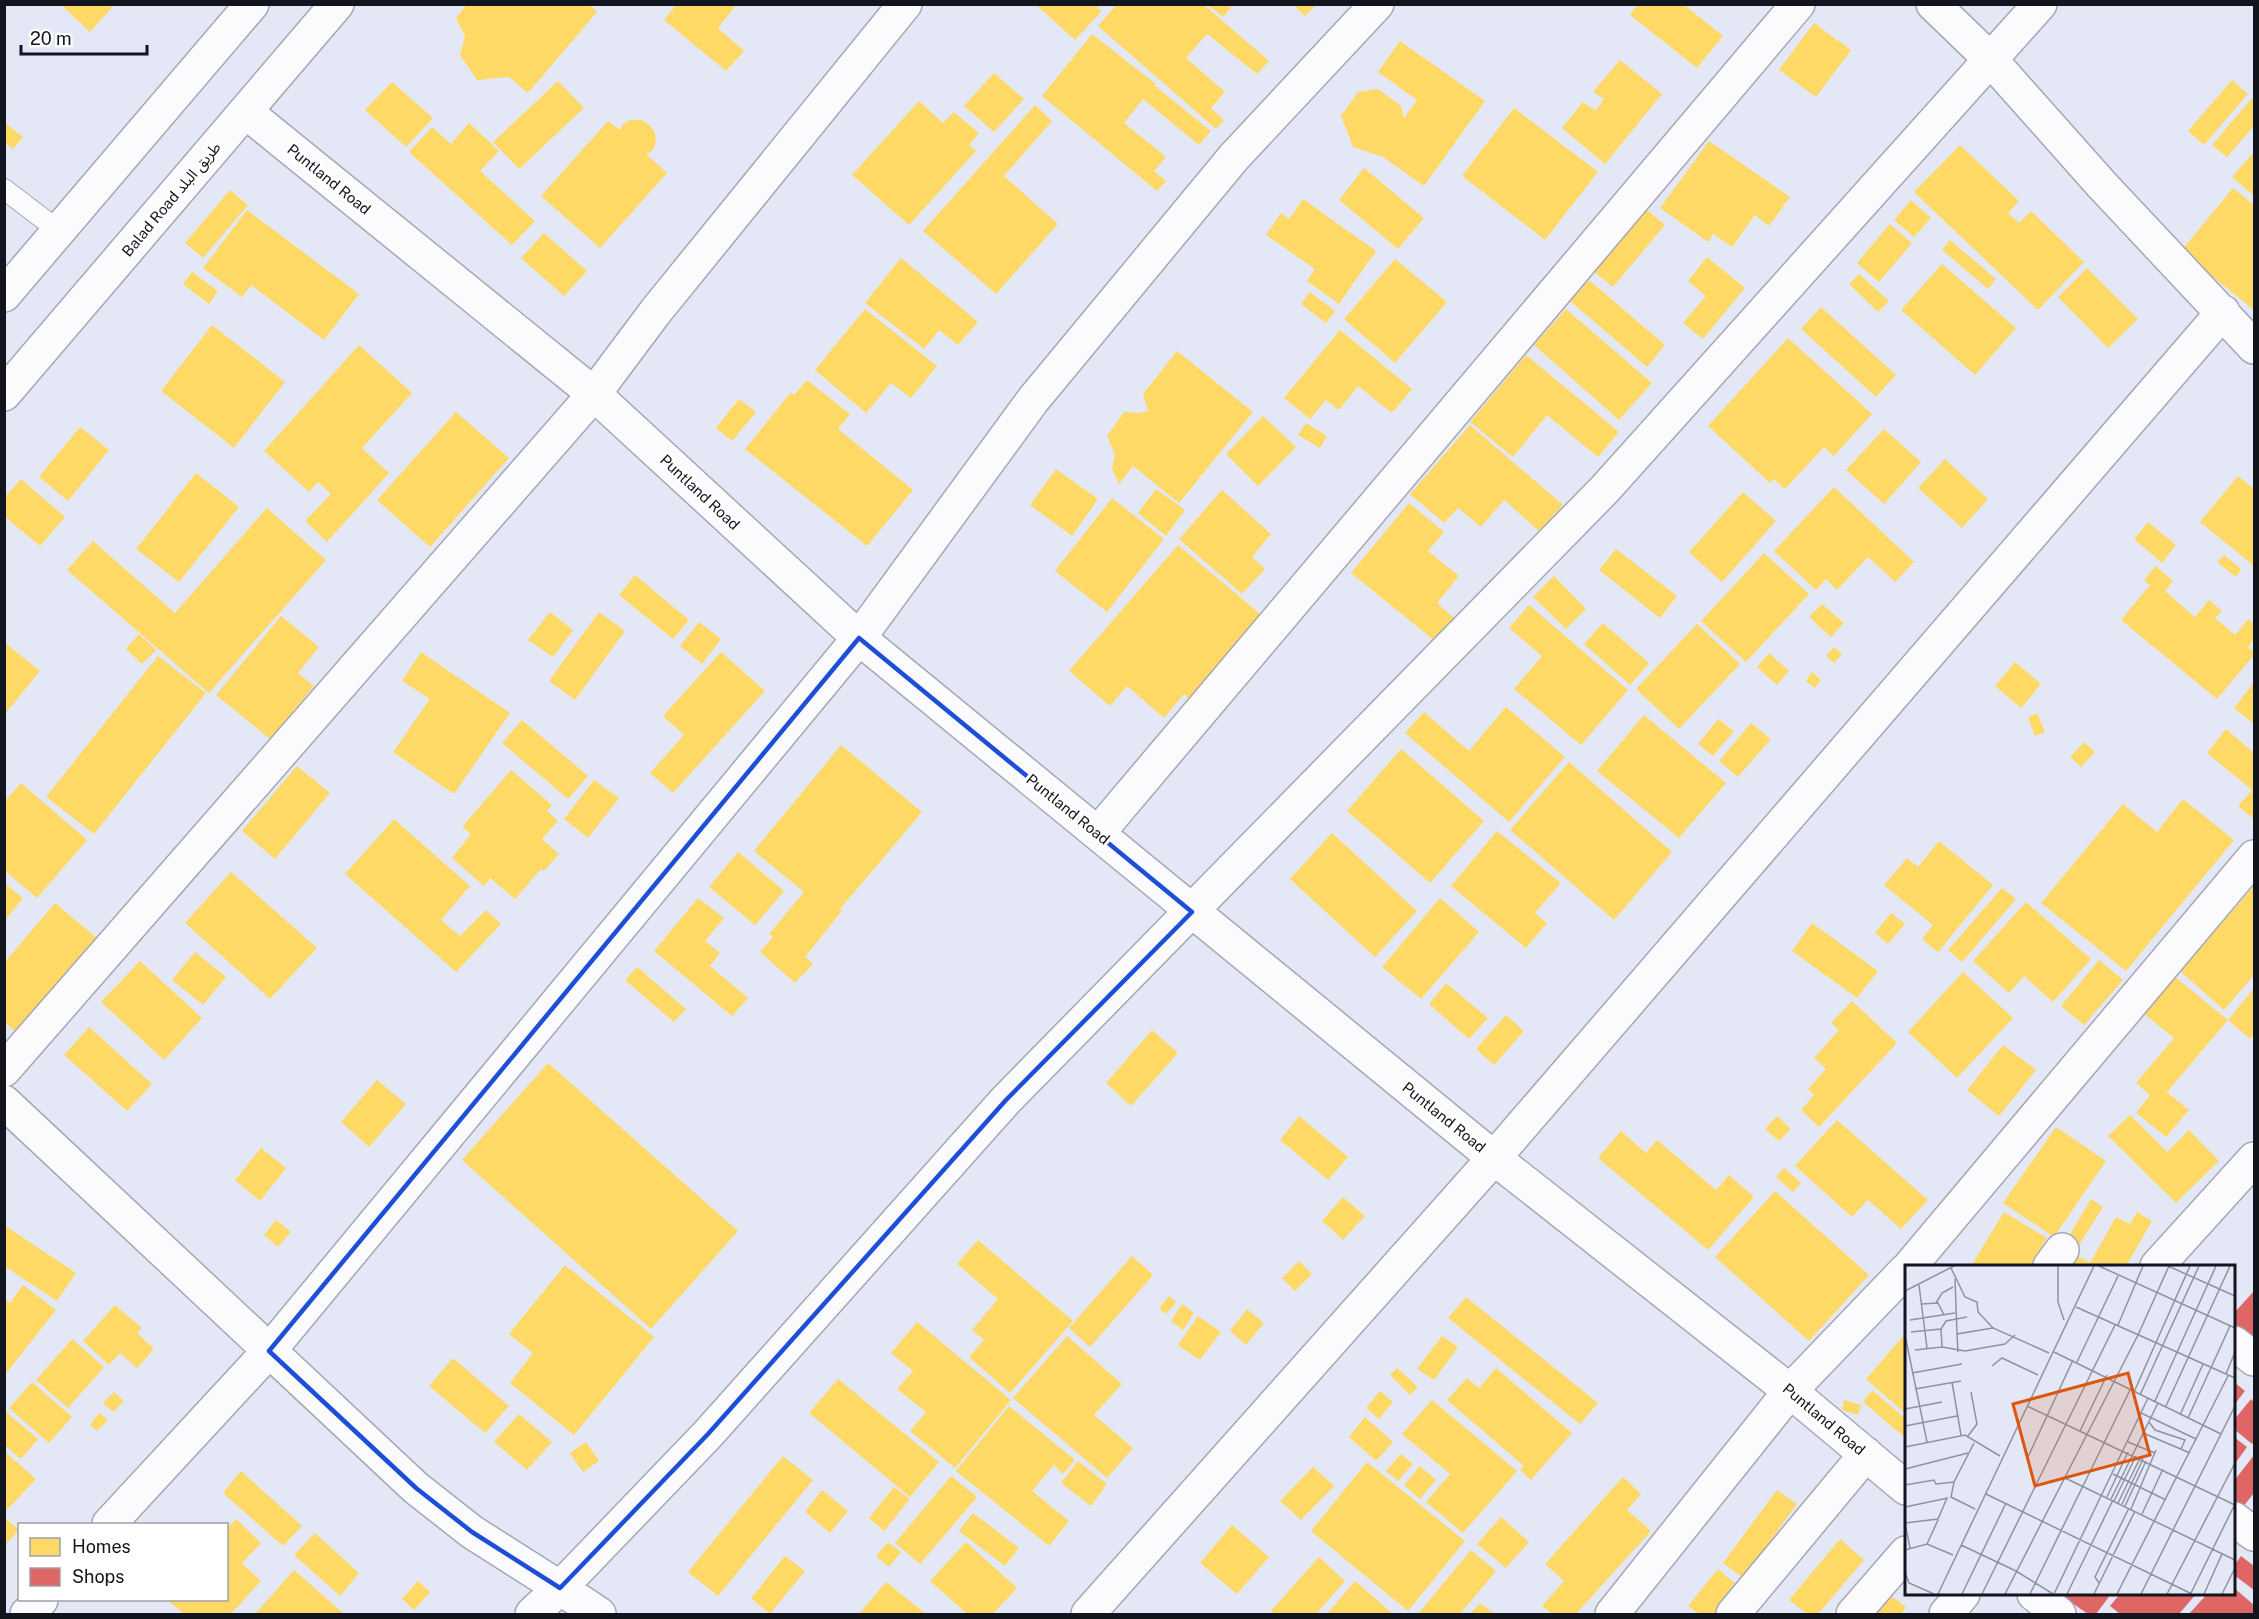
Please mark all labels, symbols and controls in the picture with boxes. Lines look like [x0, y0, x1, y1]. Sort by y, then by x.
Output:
scale bar [21, 18, 147, 56]
text: 20 m [30, 28, 72, 49]
street label: Balad Road طريق البلد [118, 138, 225, 261]
street label: Puntland Road [284, 140, 374, 218]
street label: Puntland Road [657, 451, 743, 533]
street label: Puntland Road [1023, 770, 1113, 848]
street label: Puntland Road [1399, 1078, 1489, 1156]
inset map [1905, 1265, 2235, 1595]
street label: Puntland Road [1779, 1380, 1869, 1458]
legend [18, 1523, 228, 1601]
text: Homes [72, 1536, 131, 1557]
text: Shops [72, 1566, 124, 1587]

